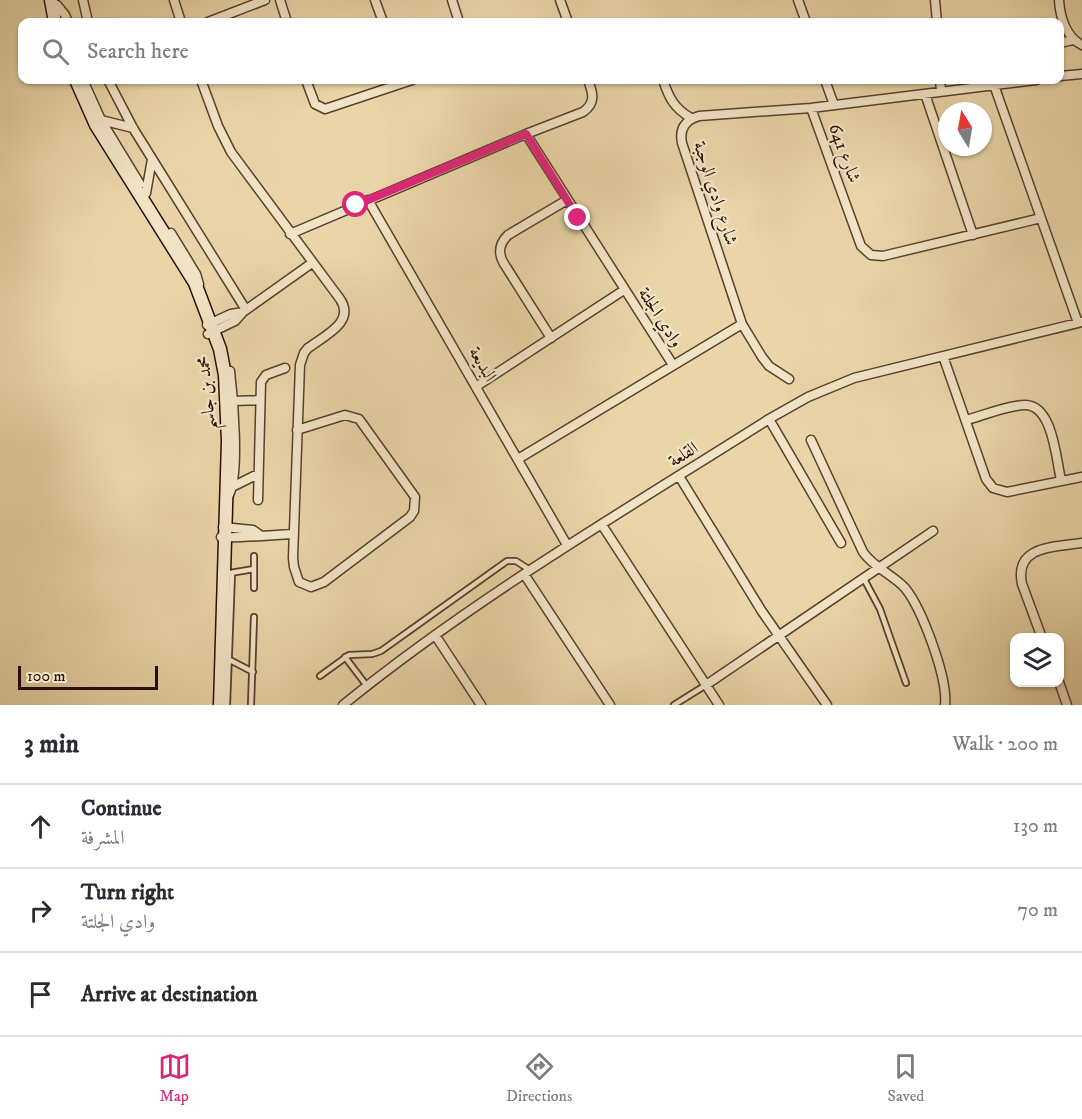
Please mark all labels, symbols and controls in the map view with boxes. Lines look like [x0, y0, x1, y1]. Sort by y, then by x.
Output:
search box [18, 18, 1064, 84]
icon: search [39, 35, 72, 68]
text: Search here [87, 38, 189, 65]
north arrow [938, 102, 992, 156]
street label: شارع 641 [820, 121, 865, 187]
street label: شارع وادي الوجبة [685, 138, 742, 249]
route start [342, 191, 368, 217]
route end [564, 204, 590, 230]
street label: وادي الجلتة [630, 284, 688, 353]
street label: البديعة [463, 343, 501, 386]
street label: محمد بن جاسم [193, 354, 227, 431]
street label: القلعة [665, 437, 703, 472]
map controls [1010, 633, 1064, 687]
button: layers [1010, 633, 1064, 687]
scale bar [18, 663, 158, 690]
text: 100 m [27, 666, 66, 686]
text: 3 min [24, 728, 79, 761]
text: Walk · 200 m [952, 732, 1058, 757]
text: Continue [81, 795, 162, 822]
icon: ahead [24, 810, 57, 843]
text: 130 m [1013, 814, 1058, 839]
text: المشرفة [81, 826, 125, 851]
text: Turn right [81, 879, 174, 906]
icon: right [24, 894, 57, 927]
text: 70 m [1017, 898, 1058, 923]
text: وادي الجلتة [81, 910, 155, 935]
icon: arrive [24, 978, 57, 1011]
text: Arrive at destination [81, 981, 258, 1008]
tab: Map [158, 1050, 191, 1106]
tab: Directions [506, 1050, 572, 1106]
tab: Saved [888, 1050, 924, 1106]

